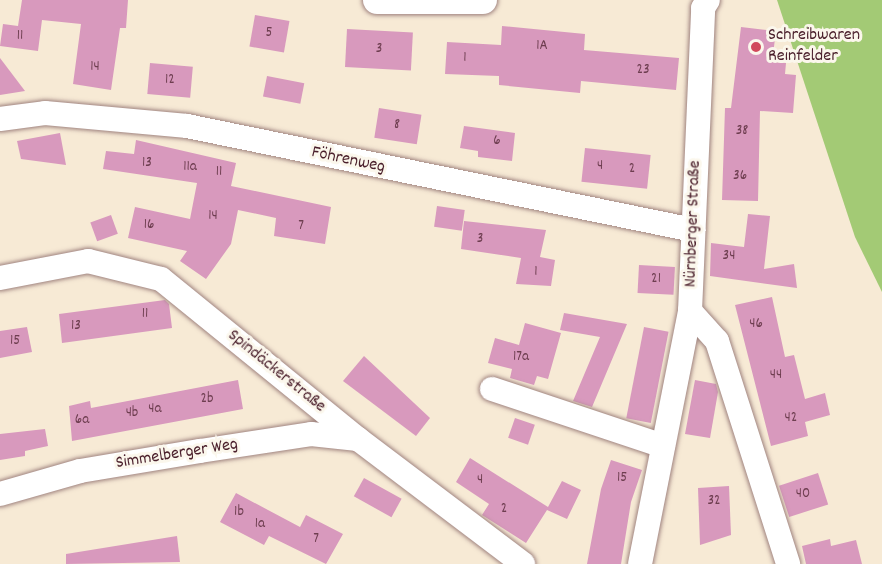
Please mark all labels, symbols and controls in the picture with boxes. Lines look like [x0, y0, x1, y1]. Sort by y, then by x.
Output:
house number: 5 [266, 25, 272, 43]
place label: Schreibwaren Reinfelder [768, 26, 860, 68]
house number: 11 [17, 28, 23, 46]
house number: 1A [536, 38, 548, 56]
marker: Schreibwaren Reinfelder [749, 40, 763, 54]
house number: 3 [376, 41, 382, 59]
house number: 1 [463, 50, 467, 68]
house number: 14 [90, 59, 100, 77]
house number: 23 [636, 62, 650, 80]
house number: 12 [165, 72, 175, 90]
house number: 8 [394, 117, 400, 135]
house number: 38 [736, 123, 748, 141]
house number: 6 [493, 133, 501, 151]
street label: Föhrenweg [309, 143, 387, 179]
house number: 13 [142, 155, 152, 173]
house number: 4 [597, 158, 603, 176]
house number: 11a [183, 159, 197, 177]
street label: Nürnberger Straße [681, 160, 707, 288]
house number: 2 [629, 161, 635, 179]
house number: 11 [216, 164, 222, 182]
house number: 36 [733, 168, 747, 186]
house number: 14 [208, 208, 218, 226]
house number: 16 [144, 217, 154, 235]
house number: 7 [298, 218, 304, 236]
house number: 3 [477, 231, 483, 249]
house number: 34 [723, 248, 735, 266]
house number: 1 [534, 264, 538, 282]
house number: 21 [651, 271, 661, 289]
house number: 11 [142, 306, 148, 324]
house number: 46 [749, 316, 763, 334]
house number: 13 [71, 318, 81, 336]
street label: Spindäckerstraße [222, 326, 330, 418]
house number: 15 [10, 333, 20, 351]
house number: 17a [513, 349, 529, 367]
house number: 44 [770, 367, 782, 385]
house number: 2b [200, 391, 214, 409]
house number: 4a [148, 401, 162, 419]
house number: 4b [126, 405, 138, 423]
house number: 42 [785, 410, 797, 428]
house number: 6a [75, 412, 89, 430]
street label: Simmelberger Weg [114, 435, 240, 475]
house number: 15 [617, 470, 627, 488]
house number: 4 [477, 472, 483, 490]
house number: 40 [796, 486, 810, 504]
house number: 32 [707, 493, 721, 511]
house number: 2 [501, 501, 507, 519]
house number: 1b [234, 504, 244, 522]
house number: 1a [255, 516, 265, 534]
house number: 7 [313, 531, 319, 549]

